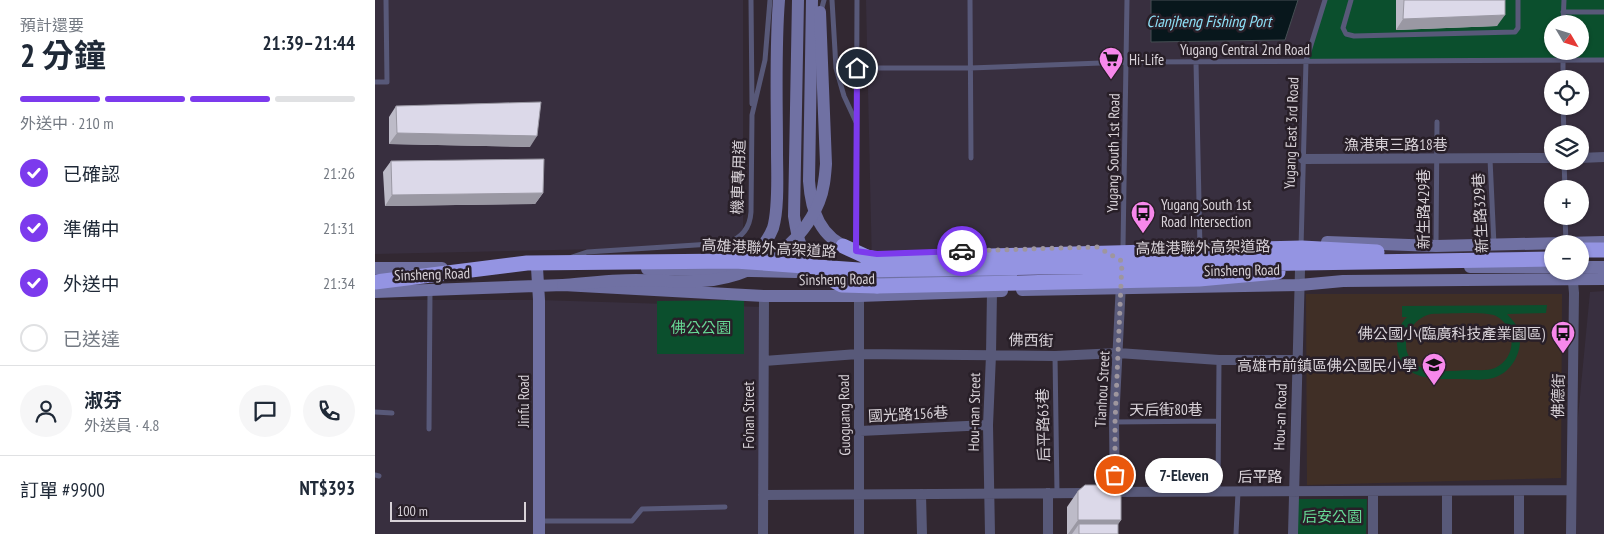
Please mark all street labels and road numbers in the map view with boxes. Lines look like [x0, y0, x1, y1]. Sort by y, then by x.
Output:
street label: Yugang Central 2nd Road [1180, 40, 1310, 59]
street label: Yugang East 3rd Road [1280, 77, 1302, 189]
street label: Yugang South 1st Road [1102, 93, 1124, 213]
street label: 漁港東三路18巷 [1344, 135, 1448, 154]
street label: 機車專用道 [727, 139, 749, 215]
street label: 新生路429巷 [1414, 169, 1433, 249]
street label: 新生路329巷 [1468, 172, 1492, 254]
street label: 高雄港聯外高架道路 [701, 235, 837, 261]
street label: 高雄港聯外高架道路 [1135, 236, 1271, 258]
street label: Sinsheng Road [1204, 260, 1280, 280]
street label: Sinsheng Road [394, 263, 470, 285]
street label: Sinsheng Road [799, 269, 875, 289]
street label: 佛西街 [1008, 330, 1054, 350]
street label: Tianhou Street [1091, 350, 1113, 428]
street label: Hou-nan Street [964, 372, 984, 452]
street label: 佛德街 [1548, 373, 1568, 419]
street label: Guoguang Road [834, 374, 854, 456]
street label: Jinfu Road [514, 375, 533, 428]
street label: Fo'nan Street [739, 381, 758, 449]
street label: Hou-an Road [1269, 383, 1291, 451]
street label: 后平路63巷 [1033, 388, 1053, 462]
street label: 天后街80巷 [1129, 400, 1203, 419]
street label: 國光路156巷 [867, 402, 949, 426]
street label: 后平路 [1237, 467, 1283, 486]

